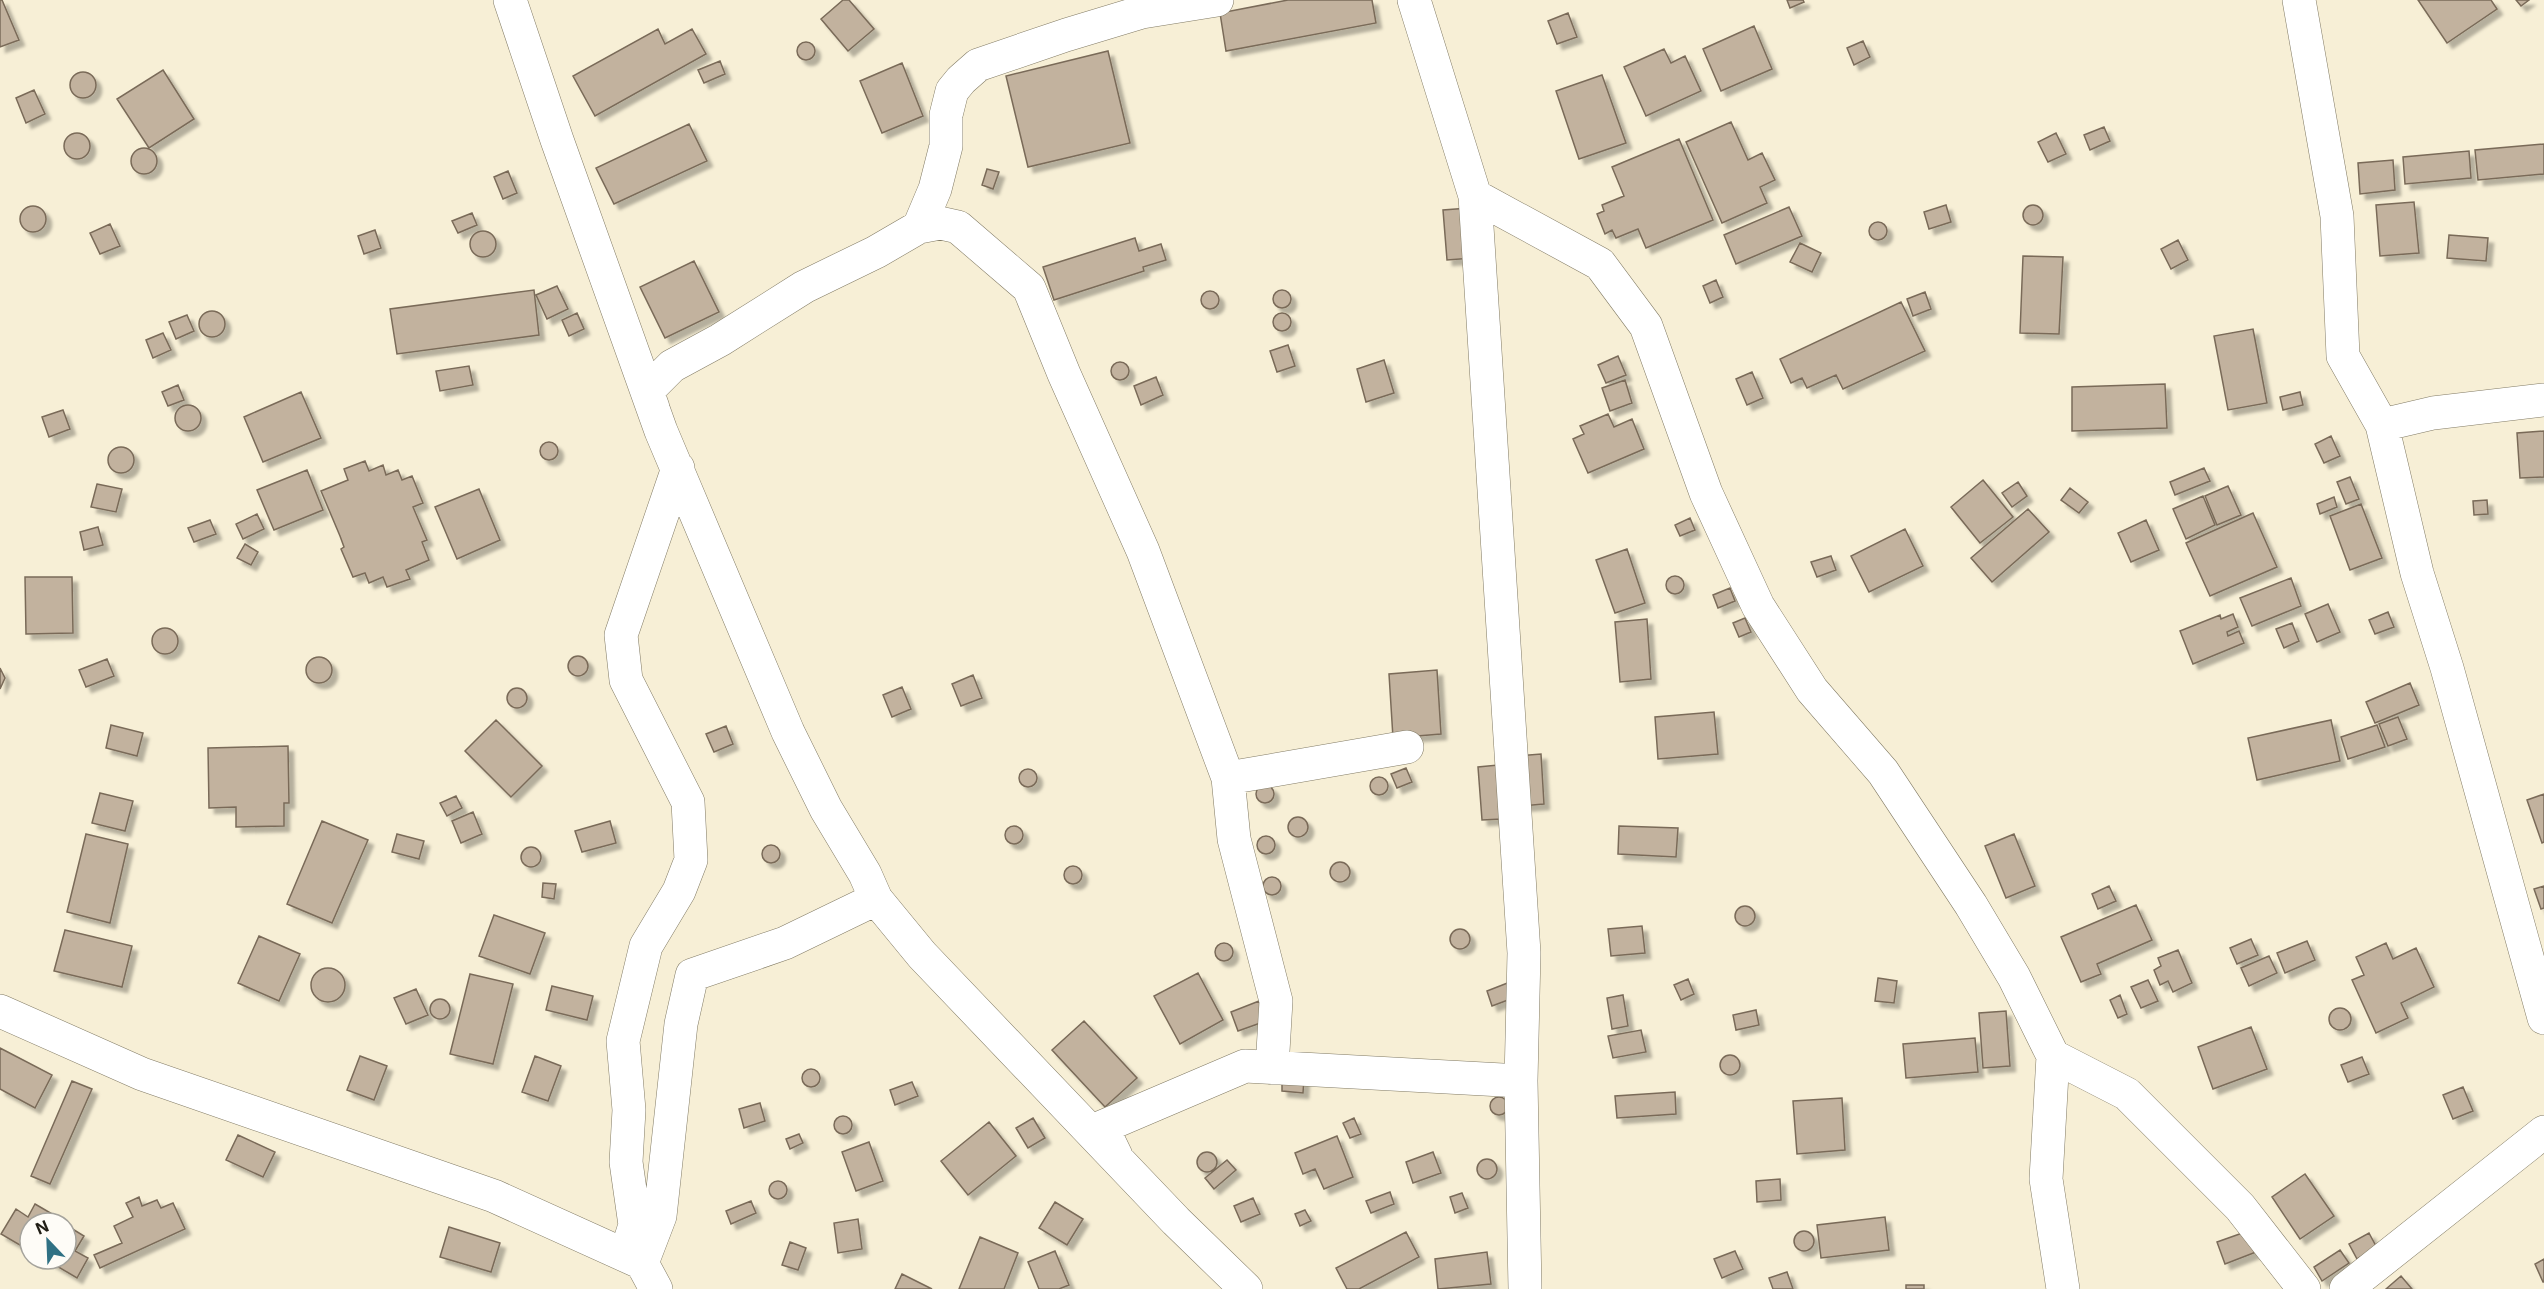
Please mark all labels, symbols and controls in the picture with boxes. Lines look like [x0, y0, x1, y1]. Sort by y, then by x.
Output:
north arrow [18, 1211, 78, 1271]
text: N [33, 1216, 52, 1239]

